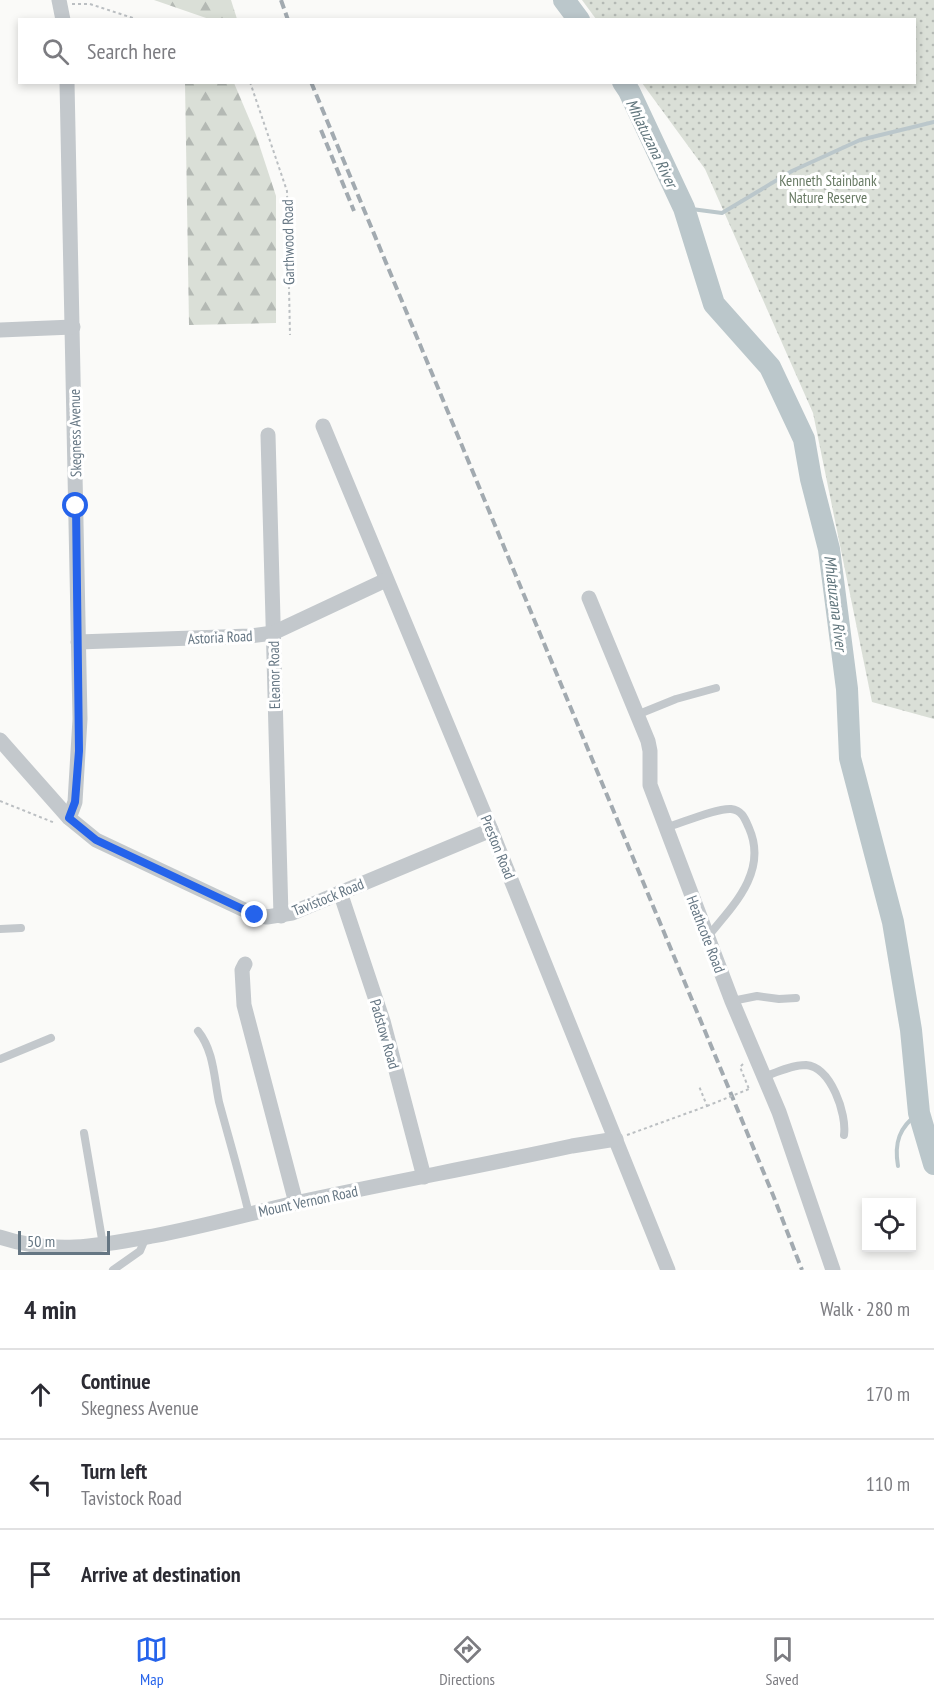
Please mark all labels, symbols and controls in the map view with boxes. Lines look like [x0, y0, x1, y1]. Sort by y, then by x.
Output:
search box [18, 18, 916, 84]
icon: search [39, 35, 72, 68]
text: Search here [87, 37, 176, 65]
water label: Mhlatuzana River [622, 95, 683, 193]
park label: Kenneth Stainbank Nature Reserve [779, 171, 877, 207]
street label: Garthwood Road [278, 199, 298, 285]
street label: Skegness Avenue [65, 389, 85, 477]
route start [62, 492, 88, 518]
water label: Mhlatuzana River [820, 554, 852, 654]
street label: Astoria Road [187, 626, 253, 648]
street label: Eleanor Road [264, 641, 284, 709]
street label: Preston Road [477, 812, 519, 882]
street label: Tavistock Road [289, 874, 367, 920]
street label: Heathcote Road [683, 893, 729, 975]
route end [241, 901, 267, 927]
street label: Padstow Road [366, 997, 404, 1071]
street label: Mount Vernon Road [257, 1181, 359, 1221]
map controls [862, 1198, 916, 1252]
button: locate [862, 1198, 916, 1252]
scale bar [18, 1228, 110, 1256]
text: 50 m [27, 1231, 55, 1251]
text: 4 min [24, 1293, 77, 1326]
text: Walk · 280 m [820, 1296, 910, 1322]
text: Continue [81, 1367, 151, 1395]
icon: ahead [24, 1378, 57, 1411]
text: 170 m [866, 1381, 910, 1407]
text: Skegness Avenue [81, 1395, 199, 1421]
text: Turn left [81, 1457, 147, 1485]
icon: left [24, 1468, 57, 1501]
text: 110 m [866, 1471, 910, 1497]
text: Tavistock Road [81, 1485, 182, 1511]
icon: arrive [24, 1558, 57, 1591]
text: Arrive at destination [81, 1560, 241, 1588]
tab: Map [135, 1633, 168, 1689]
tab: Directions [439, 1633, 495, 1689]
tab: Saved [766, 1633, 799, 1689]

